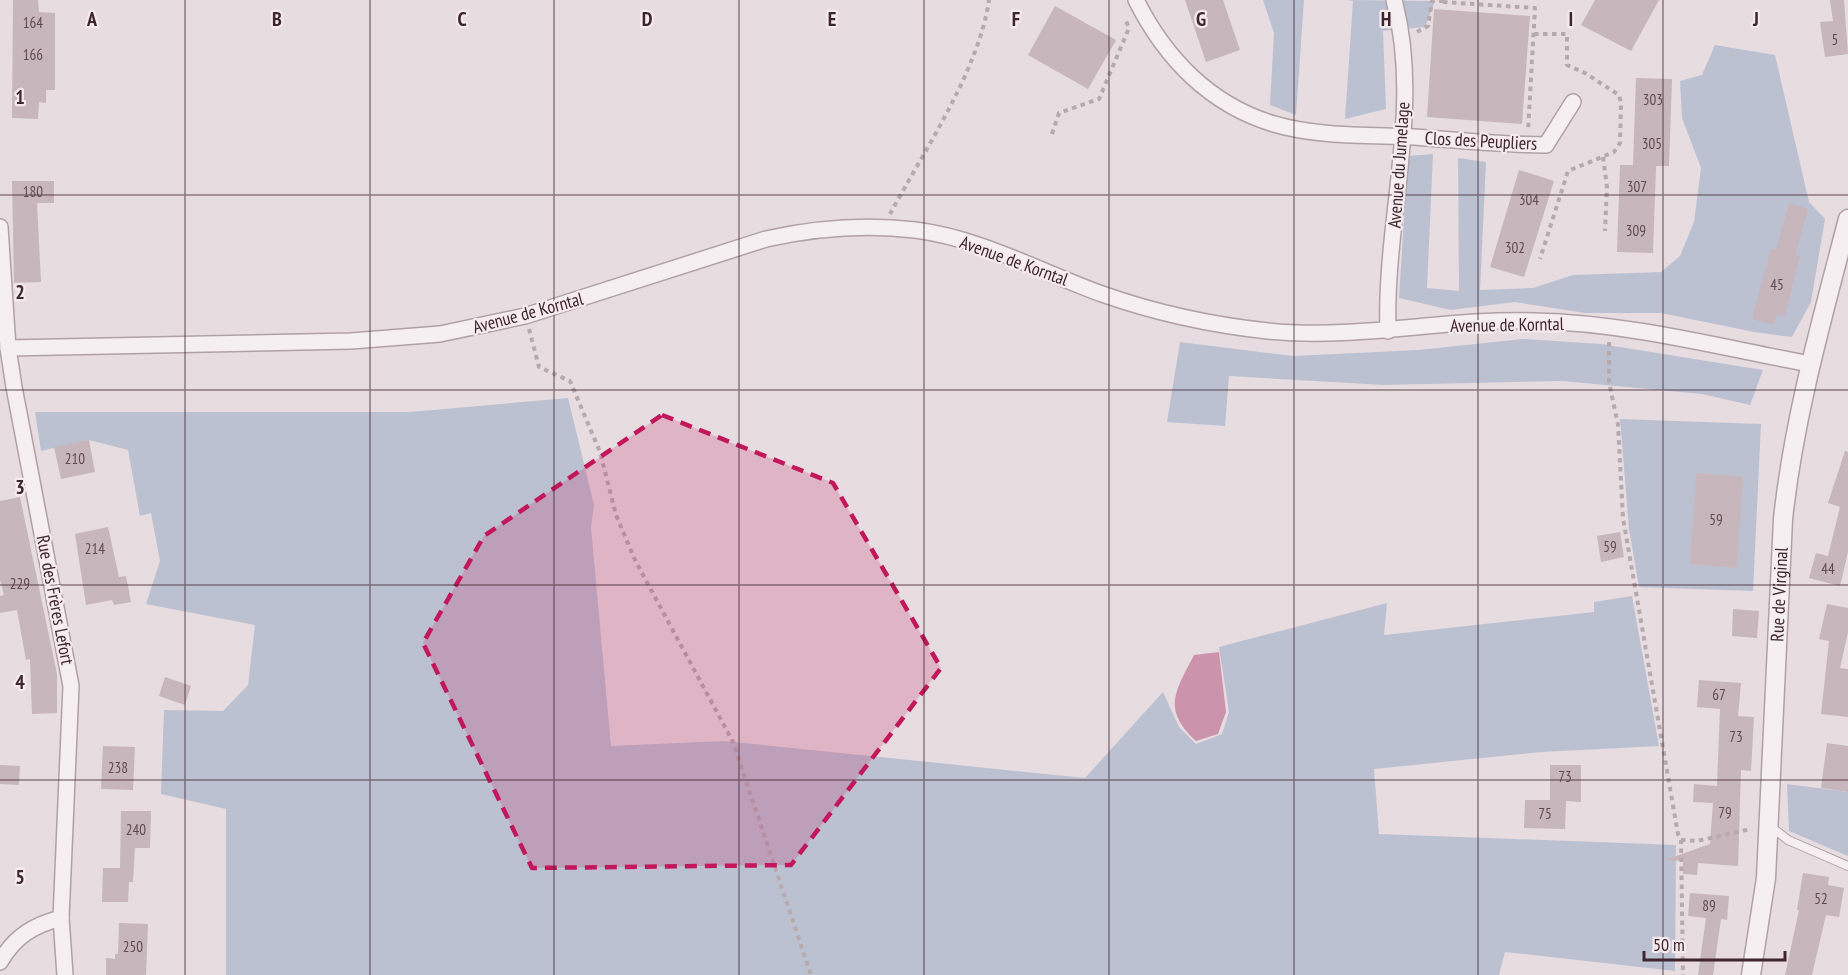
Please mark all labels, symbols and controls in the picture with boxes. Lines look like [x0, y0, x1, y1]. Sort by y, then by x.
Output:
text: A [86, 6, 98, 32]
text: B [272, 6, 282, 32]
text: C [457, 6, 467, 32]
text: D [642, 6, 653, 32]
text: E [828, 6, 836, 32]
text: F [1012, 6, 1020, 32]
text: G [1196, 6, 1206, 32]
text: H [1381, 6, 1391, 32]
text: I [1569, 6, 1573, 32]
text: J [1752, 6, 1759, 32]
house number: 164 [23, 13, 43, 32]
house number: 5 [1832, 30, 1838, 49]
house number: 166 [23, 45, 43, 64]
text: 1 [15, 84, 25, 110]
house number: 303 [1643, 90, 1663, 109]
street label: Avenue du Jumelage [1383, 101, 1414, 229]
street label: Clos des Peupliers [1424, 126, 1538, 155]
house number: 305 [1642, 134, 1662, 153]
house number: 307 [1627, 177, 1647, 196]
house number: 180 [23, 182, 43, 201]
house number: 304 [1519, 190, 1539, 209]
house number: 309 [1626, 221, 1646, 240]
street label: Avenue de Korntal [957, 230, 1072, 291]
house number: 302 [1505, 238, 1525, 257]
house number: 45 [1770, 275, 1784, 294]
text: 2 [15, 279, 25, 305]
street label: Avenue de Korntal [470, 287, 586, 338]
street label: Avenue de Korntal [1450, 312, 1565, 337]
house number: 210 [65, 449, 85, 468]
text: 3 [15, 474, 25, 500]
house number: 59 [1709, 510, 1723, 529]
street label: Rue des Frères Lefort [32, 533, 79, 667]
house number: 59 [1603, 537, 1617, 556]
house number: 214 [85, 539, 105, 558]
street label: Rue de Virginal [1765, 546, 1793, 642]
house number: 44 [1821, 559, 1835, 578]
house number: 229 [10, 574, 30, 593]
text: 4 [15, 669, 25, 695]
house number: 67 [1712, 685, 1726, 704]
house number: 73 [1729, 727, 1743, 746]
house number: 238 [108, 758, 128, 777]
house number: 73 [1558, 767, 1572, 786]
house number: 79 [1718, 803, 1732, 822]
house number: 75 [1538, 804, 1552, 823]
house number: 240 [126, 820, 146, 839]
text: 5 [15, 864, 25, 890]
house number: 52 [1814, 889, 1828, 908]
house number: 89 [1702, 896, 1716, 915]
scale bar [1644, 924, 1785, 962]
text: 50 m [1653, 933, 1685, 956]
house number: 250 [123, 937, 143, 956]

